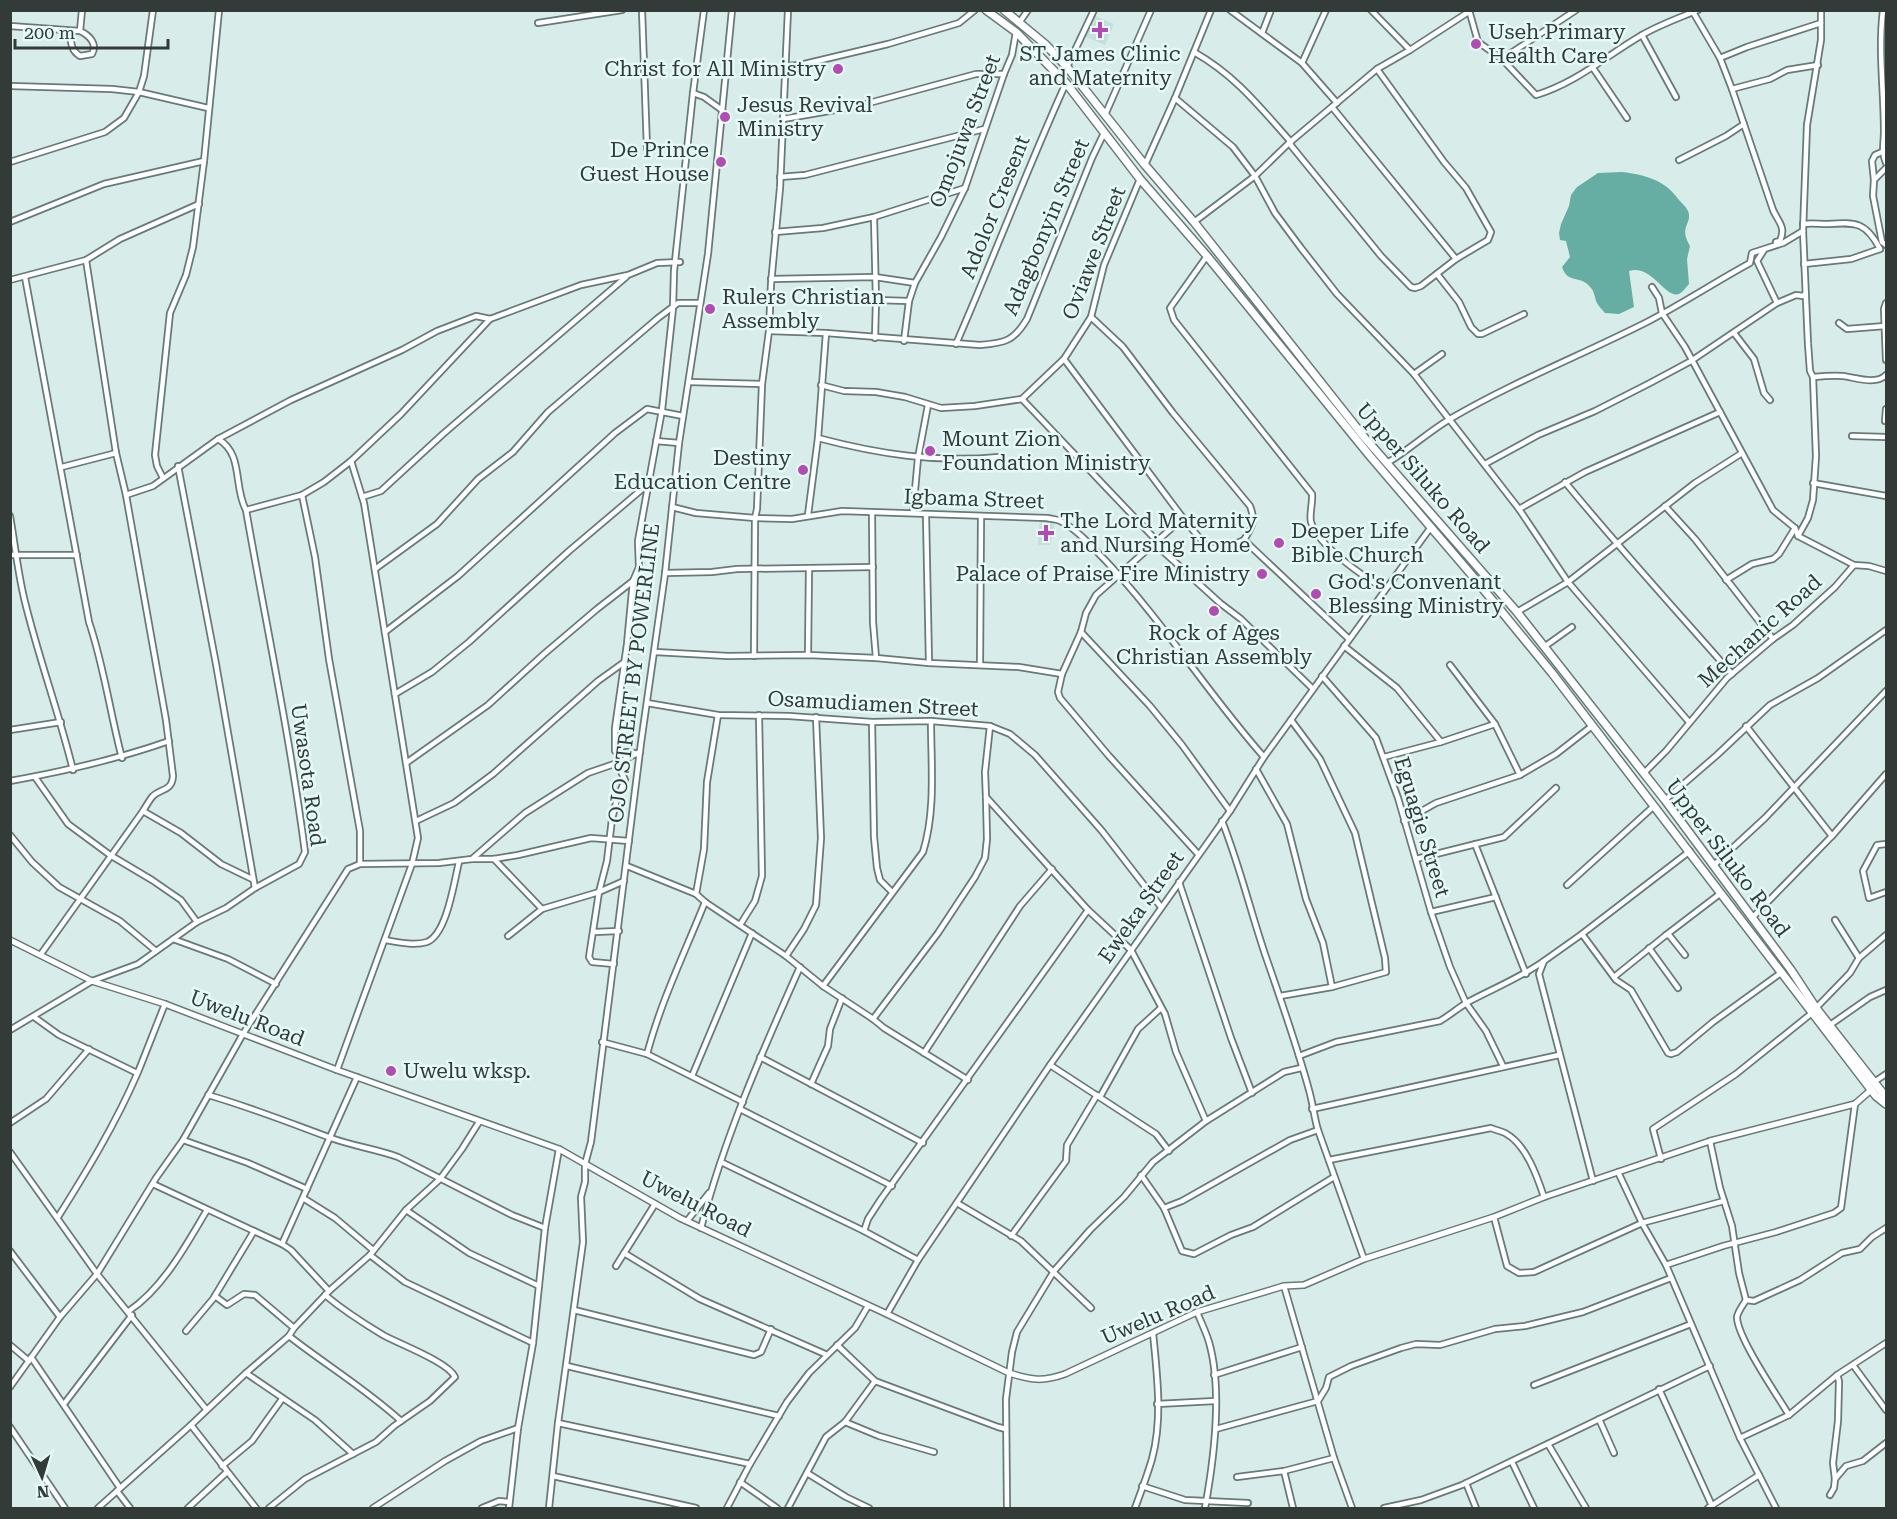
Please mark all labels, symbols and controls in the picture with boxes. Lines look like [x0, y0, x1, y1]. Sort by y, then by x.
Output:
scale bar [15, 12, 168, 50]
place label: Useh Primary Health Care [1488, 20, 1626, 68]
marker: ST James Clinic and Maternity [1091, 21, 1109, 39]
text: 200 m [24, 22, 75, 43]
marker: Useh Primary Health Care [1469, 37, 1483, 51]
place label: ST James Clinic and Maternity [1019, 42, 1181, 90]
street label: Omojuwa Street [925, 51, 1005, 211]
place label: Christ for All Ministry [604, 57, 827, 81]
marker: Christ for All Ministry [831, 62, 845, 76]
place label: Jesus Revival Ministry [737, 93, 873, 141]
marker: Jesus Revival Ministry [718, 110, 732, 124]
street label: Adolor Cresent [955, 132, 1035, 282]
street label: Adagbonyin Street [998, 135, 1094, 319]
place label: De Prince Guest House [580, 138, 709, 186]
marker: De Prince Guest House [714, 155, 728, 169]
street label: Oviawe Street [1058, 183, 1130, 323]
place label: Rulers Christian Assembly [722, 285, 885, 333]
marker: Rulers Christian Assembly [703, 302, 717, 316]
street label: Upper Siluko Road [1351, 398, 1495, 558]
place label: Mount Zion Foundation Ministry [942, 427, 1151, 475]
marker: Mount Zion Foundation Ministry [923, 444, 937, 458]
place label: Destiny Education Centre [614, 446, 792, 494]
marker: Destiny Education Centre [796, 463, 810, 477]
street label: Igbama Street [903, 485, 1045, 513]
place label: The Lord Maternity and Nursing Home [1060, 509, 1258, 557]
place label: Deeper Life Bible Church [1291, 519, 1424, 567]
street label: OJO STREET BY POWERLINE [604, 522, 664, 824]
marker: The Lord Maternity and Nursing Home [1037, 524, 1055, 542]
marker: Deeper Life Bible Church [1272, 536, 1286, 550]
place label: Palace of Praise Fire Ministry [956, 562, 1251, 586]
marker: Palace of Praise Fire Ministry [1255, 567, 1269, 581]
street label: Mechanic Road [1694, 569, 1827, 692]
place label: God's Convenant Blessing Ministry [1328, 570, 1504, 618]
marker: God's Convenant Blessing Ministry [1309, 587, 1323, 601]
marker: Rock of Ages Christian Assembly [1207, 604, 1221, 618]
place label: Rock of Ages Christian Assembly [1116, 621, 1313, 669]
street label: Osamudiamen Street [767, 686, 979, 722]
street label: Uwasota Road [286, 702, 330, 848]
street label: Eguagie Street [1389, 754, 1455, 900]
street label: Upper Siluko Road [1661, 774, 1795, 942]
street label: Eweka Street [1094, 846, 1189, 968]
street label: Uwelu Road [186, 985, 308, 1051]
place label: Uwelu wksp. [403, 1059, 531, 1083]
marker: Uwelu wksp. [384, 1064, 398, 1078]
street label: Uwelu Road [637, 1166, 756, 1242]
street label: Uwelu Road [1098, 1280, 1219, 1350]
north arrow [12, 1447, 72, 1507]
text: N [36, 1482, 50, 1501]

